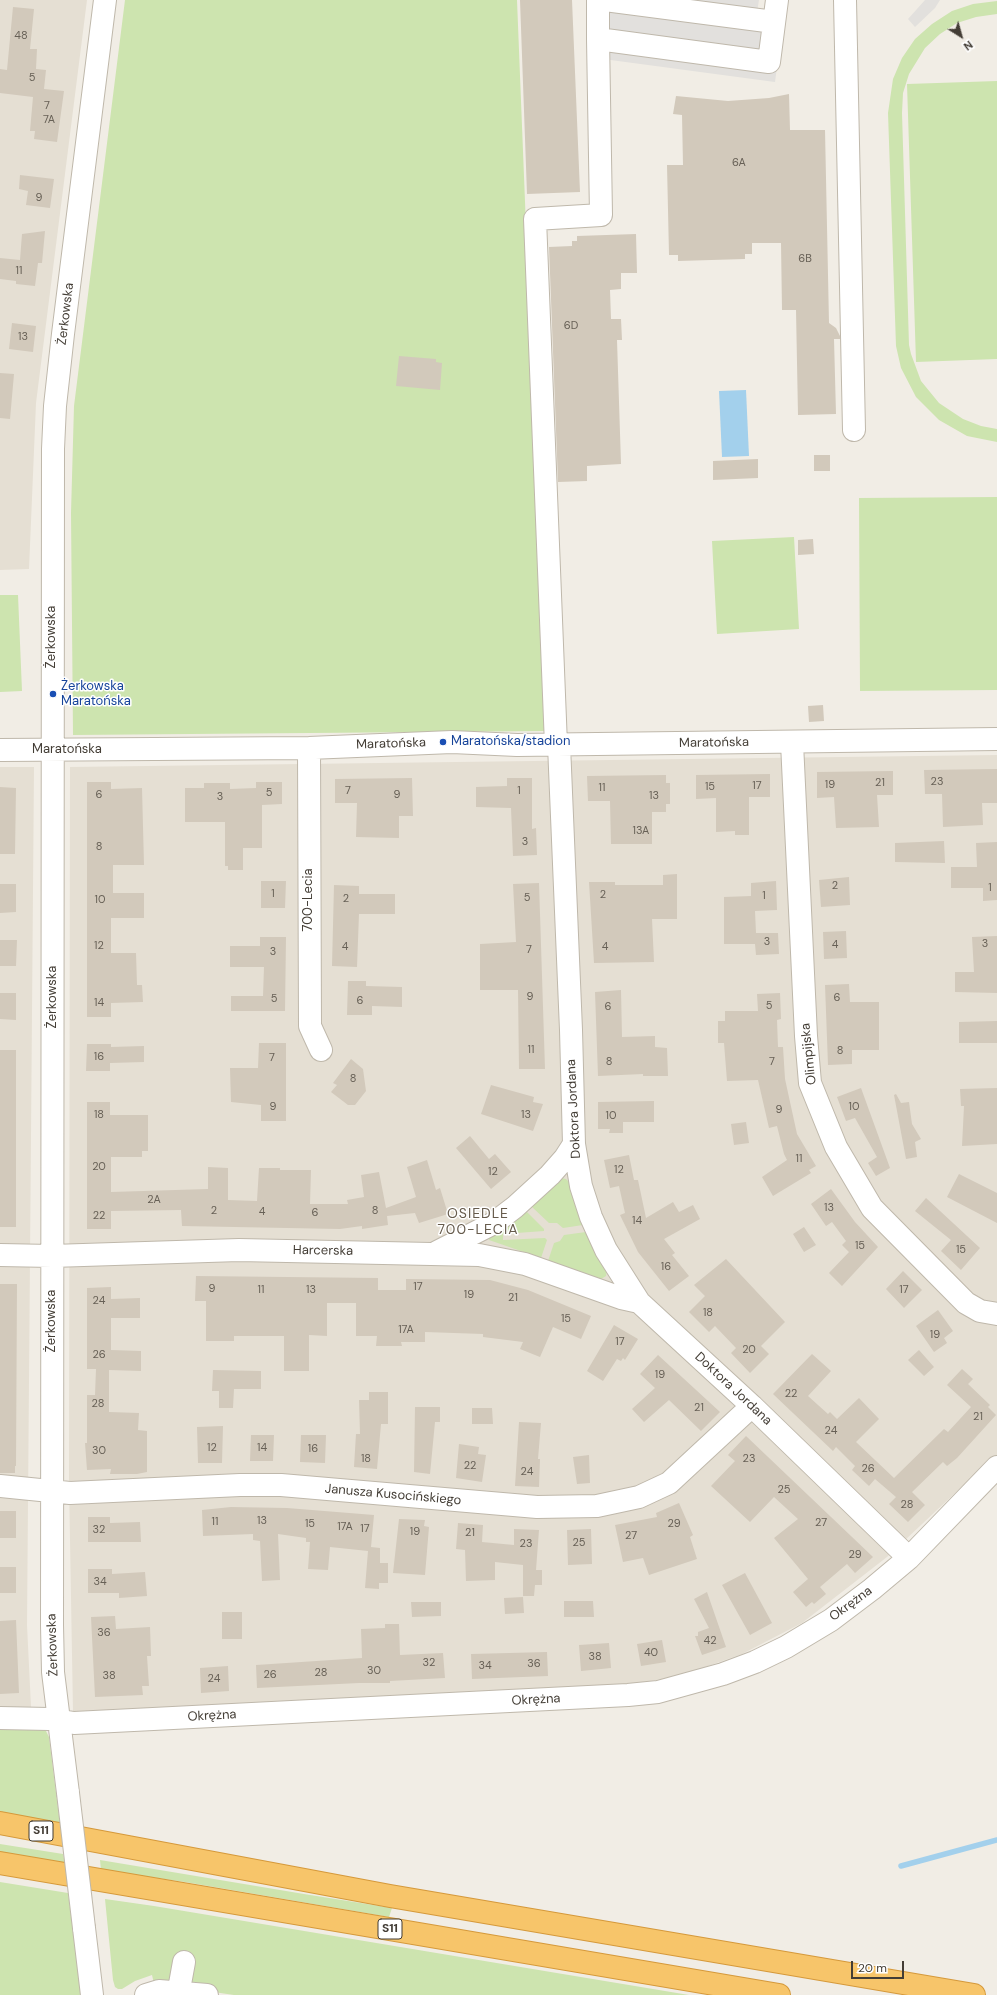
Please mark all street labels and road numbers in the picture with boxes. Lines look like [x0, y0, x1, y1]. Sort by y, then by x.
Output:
street label: Żerkowska [54, 282, 78, 346]
street label: Żerkowska [44, 606, 60, 668]
street label: Maratońska [356, 735, 426, 753]
street label: Maratońska [679, 735, 749, 751]
street label: Maratońska [32, 742, 102, 758]
street label: 700-Lecia [301, 868, 317, 932]
street label: Żerkowska [45, 966, 61, 1028]
street label: Olimpijska [798, 1022, 820, 1086]
street label: Doktora Jordana [564, 1059, 584, 1159]
street label: Harcerska [293, 1243, 353, 1259]
street label: Żerkowska [44, 1290, 60, 1352]
street label: Doktora Jordana [691, 1349, 775, 1429]
street label: Janusza Kusocińskiego [324, 1481, 462, 1509]
street label: Okrężna [827, 1583, 875, 1625]
street label: Żerkowska [44, 1613, 62, 1677]
street label: Okrężna [511, 1691, 561, 1709]
street label: Okrężna [187, 1707, 237, 1725]
road number: S11 [29, 1821, 53, 1841]
road number: S11 [378, 1919, 402, 1939]

